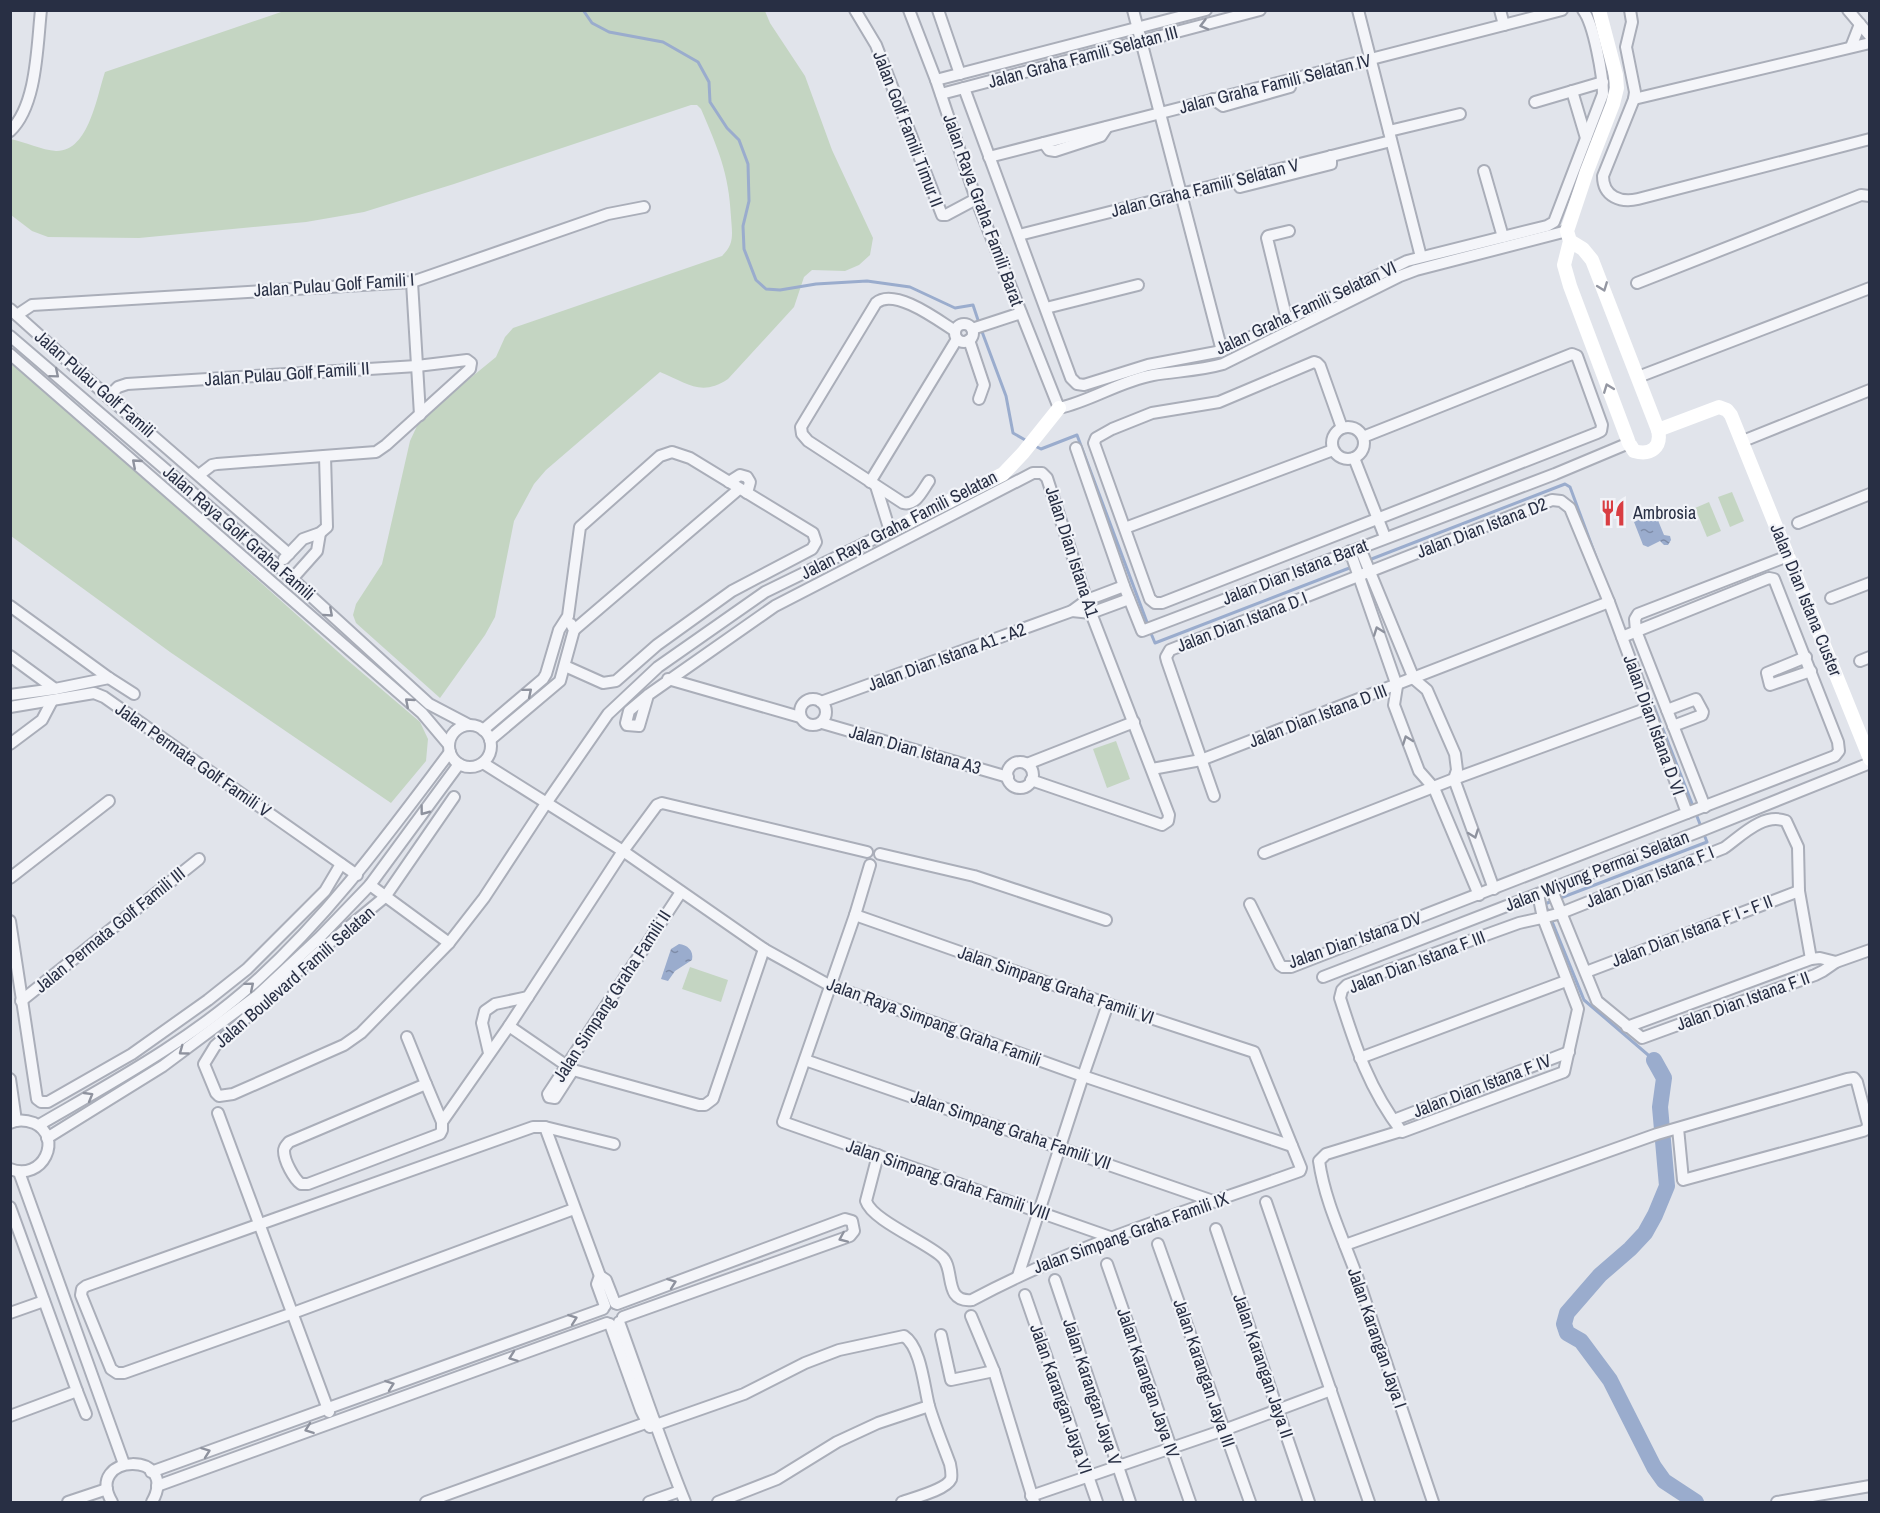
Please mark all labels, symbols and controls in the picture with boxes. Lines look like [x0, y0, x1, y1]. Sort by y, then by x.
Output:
one-way arrow [1199, 18, 1209, 31]
street label: Jalan Graha Famili Selatan III [985, 19, 1180, 94]
street label: Jalan Golf Famili Timur II [867, 47, 950, 210]
street label: Jalan Graha Famili Selatan IV [1176, 48, 1374, 119]
street label: Jalan Raya Graha Famili Barat [937, 110, 1030, 309]
street label: Jalan Graha Famili Selatan V [1108, 152, 1302, 223]
street label: Jalan Graha Famili Selatan VI [1211, 255, 1400, 361]
street label: Jalan Pulau Golf Famili I [253, 266, 415, 303]
one-way arrow [1596, 280, 1608, 291]
street label: Jalan Pulau Golf Famili [30, 324, 161, 443]
street label: Jalan Pulau Golf Famili II [204, 355, 370, 392]
one-way arrow [48, 367, 59, 378]
one-way arrow [1603, 383, 1615, 394]
one-way arrow [132, 459, 143, 470]
street label: Jalan Raya Golf Graha Famili [158, 459, 321, 606]
street label: Jalan Raya Graha Famili Selatan [796, 464, 1001, 585]
street label: Jalan Dian Istana A1 [1040, 483, 1106, 621]
street label: Jalan Dian Istana D2 [1413, 491, 1551, 564]
restaurant icon: Ambrosia [1598, 498, 1628, 528]
place label: Ambrosia [1632, 500, 1696, 525]
street label: Jalan Dian Istana Custer [1764, 520, 1849, 680]
street label: Jalan Dian Istana Barat [1218, 532, 1371, 611]
street label: Jalan Dian Istana D I [1173, 585, 1311, 658]
one-way arrow [321, 605, 332, 616]
street label: Jalan Dian Istana A1 - A2 [864, 616, 1029, 697]
one-way arrow [1372, 626, 1385, 637]
street label: Jalan Dian Istana D VI [1617, 651, 1691, 799]
street label: Jalan Dian Istana D III [1245, 678, 1390, 753]
one-way arrow [521, 688, 532, 699]
street label: Jalan Permata Golf Famili V [110, 696, 276, 823]
one-way arrow [405, 698, 416, 709]
street label: Jalan Dian Istana A3 [846, 719, 984, 780]
one-way arrow [1402, 735, 1415, 745]
one-way arrow [420, 805, 431, 816]
street label: Jalan Wiyung Permai Selatan [1501, 824, 1692, 917]
one-way arrow [1467, 828, 1480, 839]
street label: Jalan Dian Istana F I [1582, 839, 1718, 914]
street label: Jalan Permata Golf Famili III [29, 861, 190, 998]
street label: Jalan Dian Istana F I - F II [1608, 888, 1776, 973]
street label: Jalan Boulevard Famili Selatan [209, 900, 380, 1053]
street label: Jalan Simpang Graha Famili II [547, 905, 677, 1087]
street label: Jalan Dian Istana DV [1285, 905, 1425, 974]
street label: Jalan Dian Istana F III [1345, 924, 1489, 999]
street label: Jalan Simpang Graha Famili VI [955, 939, 1158, 1030]
street label: Jalan Dian Istana F II [1673, 965, 1813, 1036]
street label: Jalan Raya Simpang Graha Famili [823, 971, 1045, 1072]
one-way arrow [243, 982, 254, 993]
one-way arrow [179, 1044, 190, 1055]
street label: Jalan Dian Istana F IV [1409, 1048, 1555, 1123]
street label: Jalan Simpang Graha Famili VII [908, 1084, 1115, 1176]
one-way arrow [83, 1092, 93, 1103]
street label: Jalan Simpang Graha Famili VIII [843, 1133, 1054, 1226]
street label: Jalan Simpang Graha Famili IX [1030, 1185, 1232, 1280]
one-way arrow [838, 1231, 849, 1243]
street label: Jalan Karangan Jaya I [1342, 1264, 1413, 1411]
one-way arrow [666, 1278, 677, 1291]
street label: Jalan Karangan Jaya II [1227, 1290, 1300, 1441]
street label: Jalan Karangan Jaya III [1167, 1295, 1242, 1450]
street label: Jalan Karangan Jaya IV [1111, 1305, 1186, 1461]
one-way arrow [567, 1314, 578, 1327]
street label: Jalan Karangan Jaya V [1057, 1315, 1128, 1468]
street label: Jalan Karangan Jaya VI [1024, 1321, 1099, 1477]
one-way arrow [508, 1349, 518, 1362]
one-way arrow [384, 1380, 394, 1393]
one-way arrow [304, 1422, 315, 1435]
one-way arrow [200, 1446, 211, 1459]

